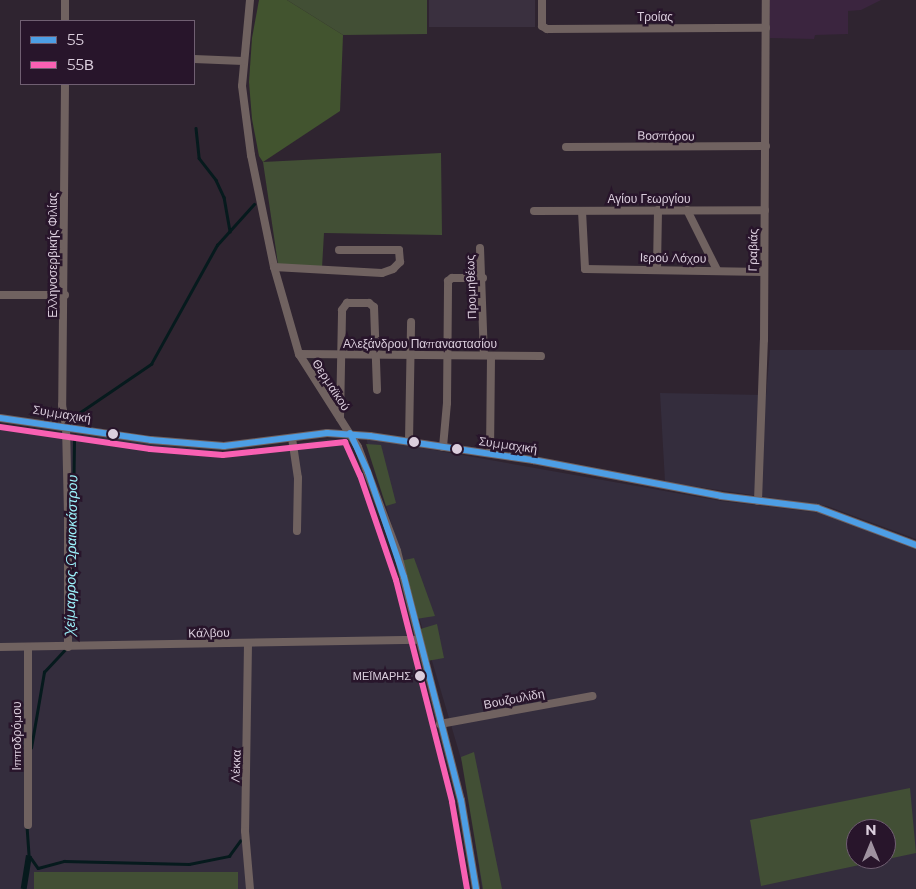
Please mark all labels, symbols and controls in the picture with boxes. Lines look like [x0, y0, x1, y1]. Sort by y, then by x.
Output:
street label: Τροίας [637, 10, 673, 24]
legend [20, 20, 195, 85]
text: 55 [67, 30, 84, 49]
text: 55Β [67, 55, 94, 74]
street label: Βοσπόρου [637, 128, 695, 144]
street label: Ελληνοσερβικής Φιλίας [46, 192, 60, 318]
street label: Αγίου Γεωργίου [608, 192, 690, 206]
street label: Γραβιάς [745, 229, 761, 271]
street label: Ιερού Λόχου [640, 250, 706, 266]
street label: Προμηθέως [463, 255, 479, 319]
street label: Αλεξάνδρου Παπαναστασίου [343, 337, 497, 351]
street label: Θερμαϊκού [309, 357, 353, 413]
street label: Συμμαχική [32, 402, 92, 426]
unlabelled marker [108, 429, 118, 439]
street label: Συμμαχική [478, 434, 538, 456]
unlabelled marker [409, 437, 419, 447]
unlabelled marker [452, 444, 462, 454]
water label: Χείμαρρος Ωραιοκάστρου [61, 475, 81, 635]
street label: Κάλβου [188, 625, 230, 641]
place label: ΜΕΪΜΑΡΗΣ [353, 669, 411, 683]
marker: ΜΕΪΜΑΡΗΣ [415, 671, 425, 681]
street label: Βουζουλίδη [482, 686, 546, 712]
street label: Ιπποδρόμου [10, 702, 24, 770]
street label: Λέκκα [228, 750, 244, 782]
north arrow [846, 819, 896, 869]
text: N [865, 821, 877, 839]

